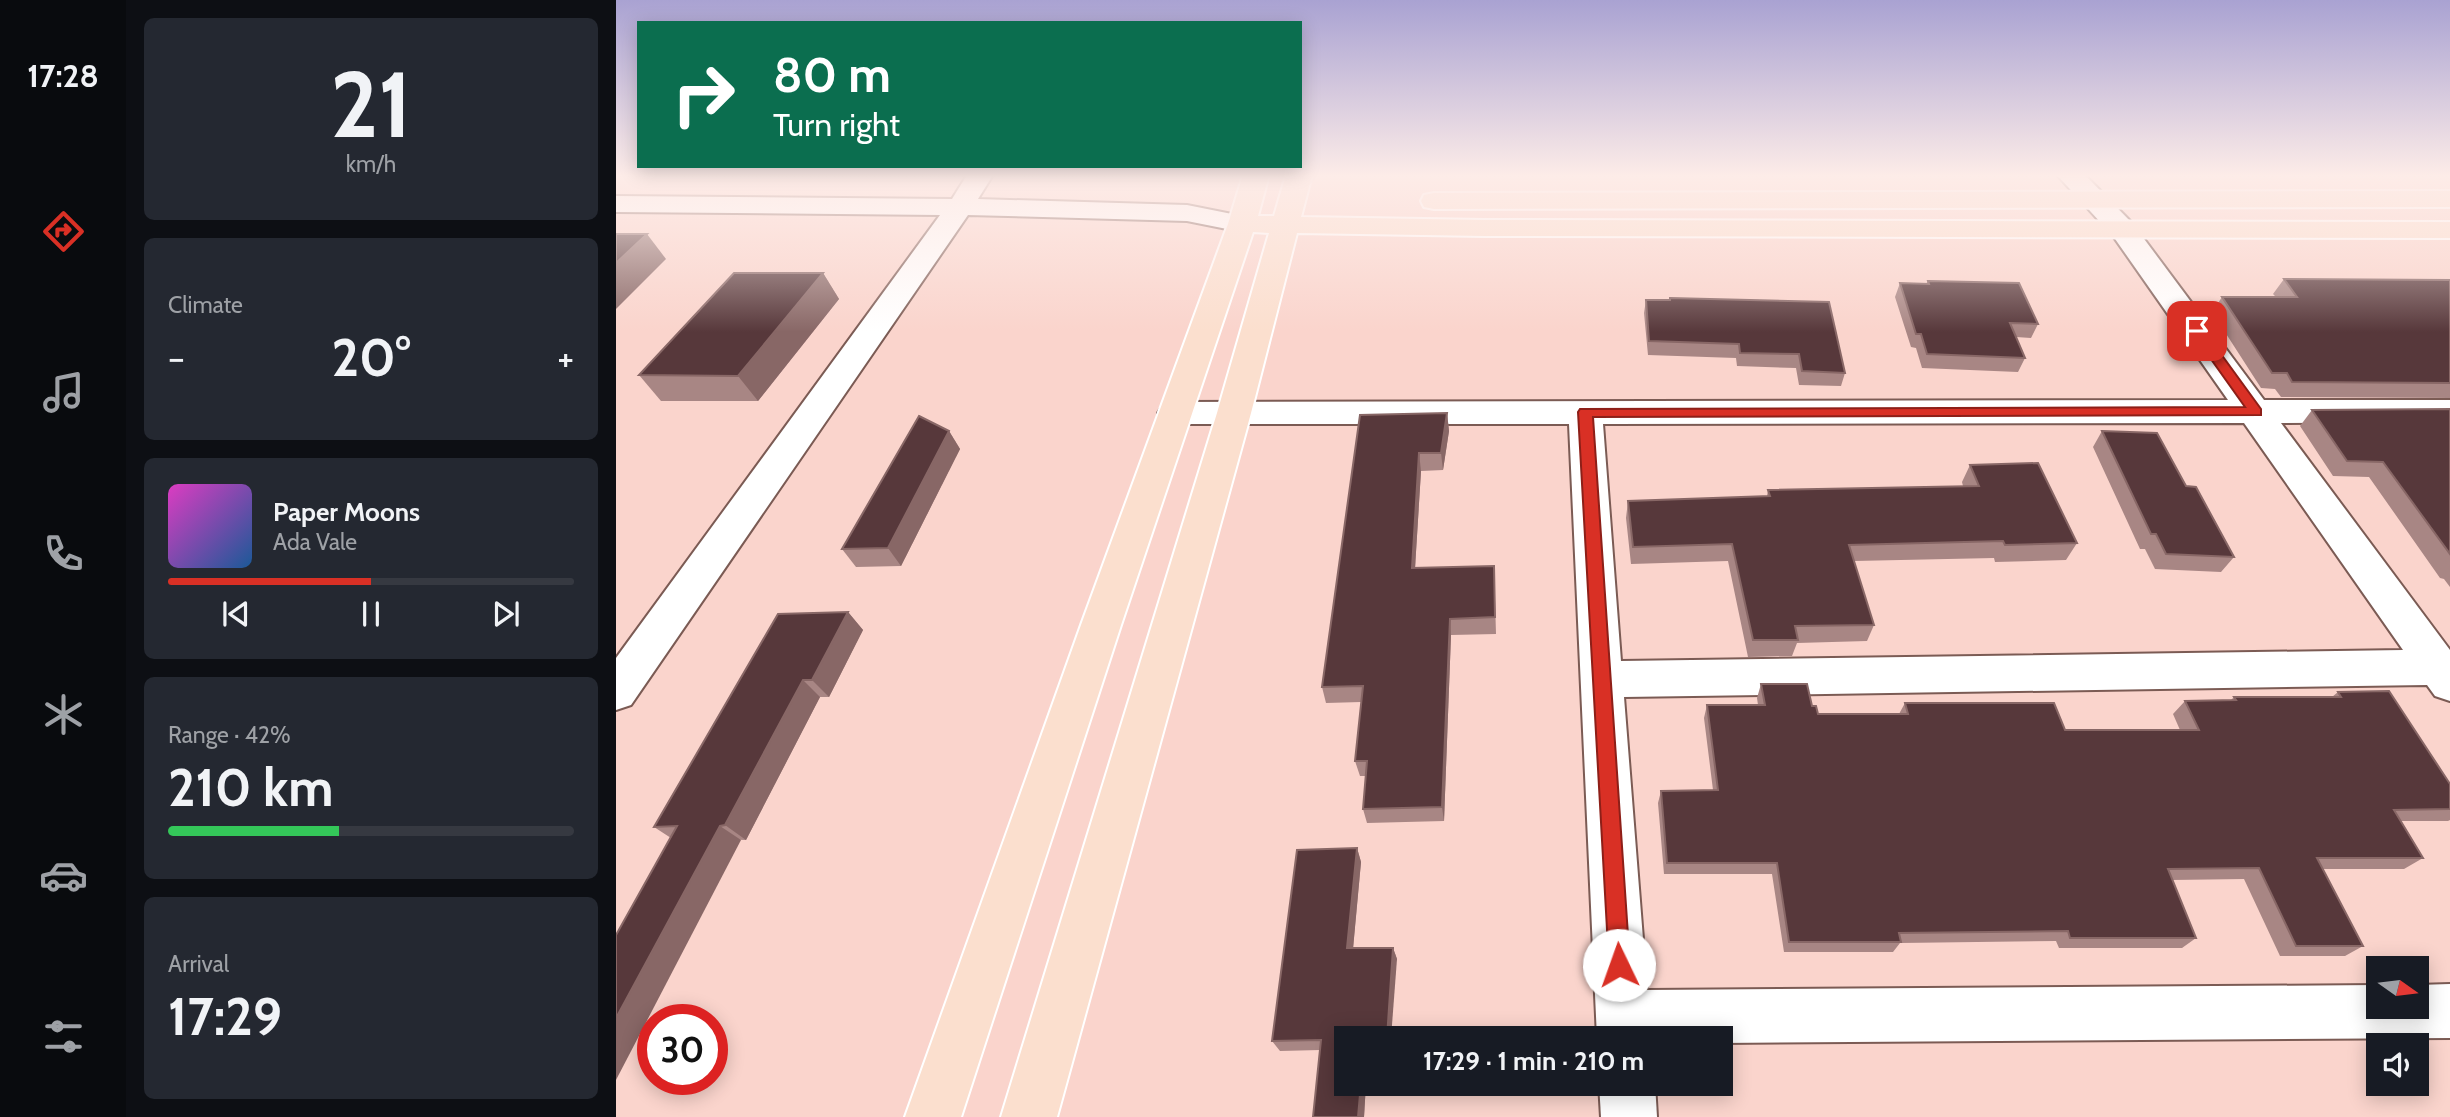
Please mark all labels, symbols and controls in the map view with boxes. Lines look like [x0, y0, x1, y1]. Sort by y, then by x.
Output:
text: 80 m [773, 45, 891, 104]
text: 21 [330, 49, 412, 160]
icon: right [658, 49, 749, 140]
text: 17:28 [27, 56, 99, 95]
text: Turn right [773, 105, 900, 144]
text: km/h [346, 150, 396, 178]
icon: directions [39, 207, 88, 256]
text: Climate [168, 291, 243, 319]
pin [2167, 301, 2227, 361]
icon: arrive [2178, 312, 2216, 350]
text: 20° [331, 326, 411, 389]
text: − [168, 334, 185, 381]
text: + [557, 334, 574, 381]
icon: music [39, 368, 88, 417]
text: Paper Moons [273, 496, 420, 528]
text: Ada Vale [273, 528, 357, 556]
icon: phone [39, 529, 88, 578]
icon: previous [217, 595, 255, 633]
icon: pause [352, 595, 390, 633]
icon: next [487, 595, 525, 633]
icon: climate [39, 690, 88, 739]
text: Range · 42% [168, 721, 291, 749]
text: 210 km [168, 756, 334, 819]
icon: car [39, 851, 88, 900]
position arrow [1582, 928, 1656, 1002]
text: Arrival [168, 950, 229, 978]
north arrow [2366, 956, 2429, 1018]
map controls [2366, 956, 2429, 1096]
text: 17:29 [168, 985, 282, 1048]
speed limit sign: 30 [637, 1004, 728, 1095]
icon: filters [39, 1012, 88, 1061]
button: sound [2366, 1033, 2429, 1096]
text: 17:29 · 1 min · 210 m [1423, 1045, 1644, 1077]

